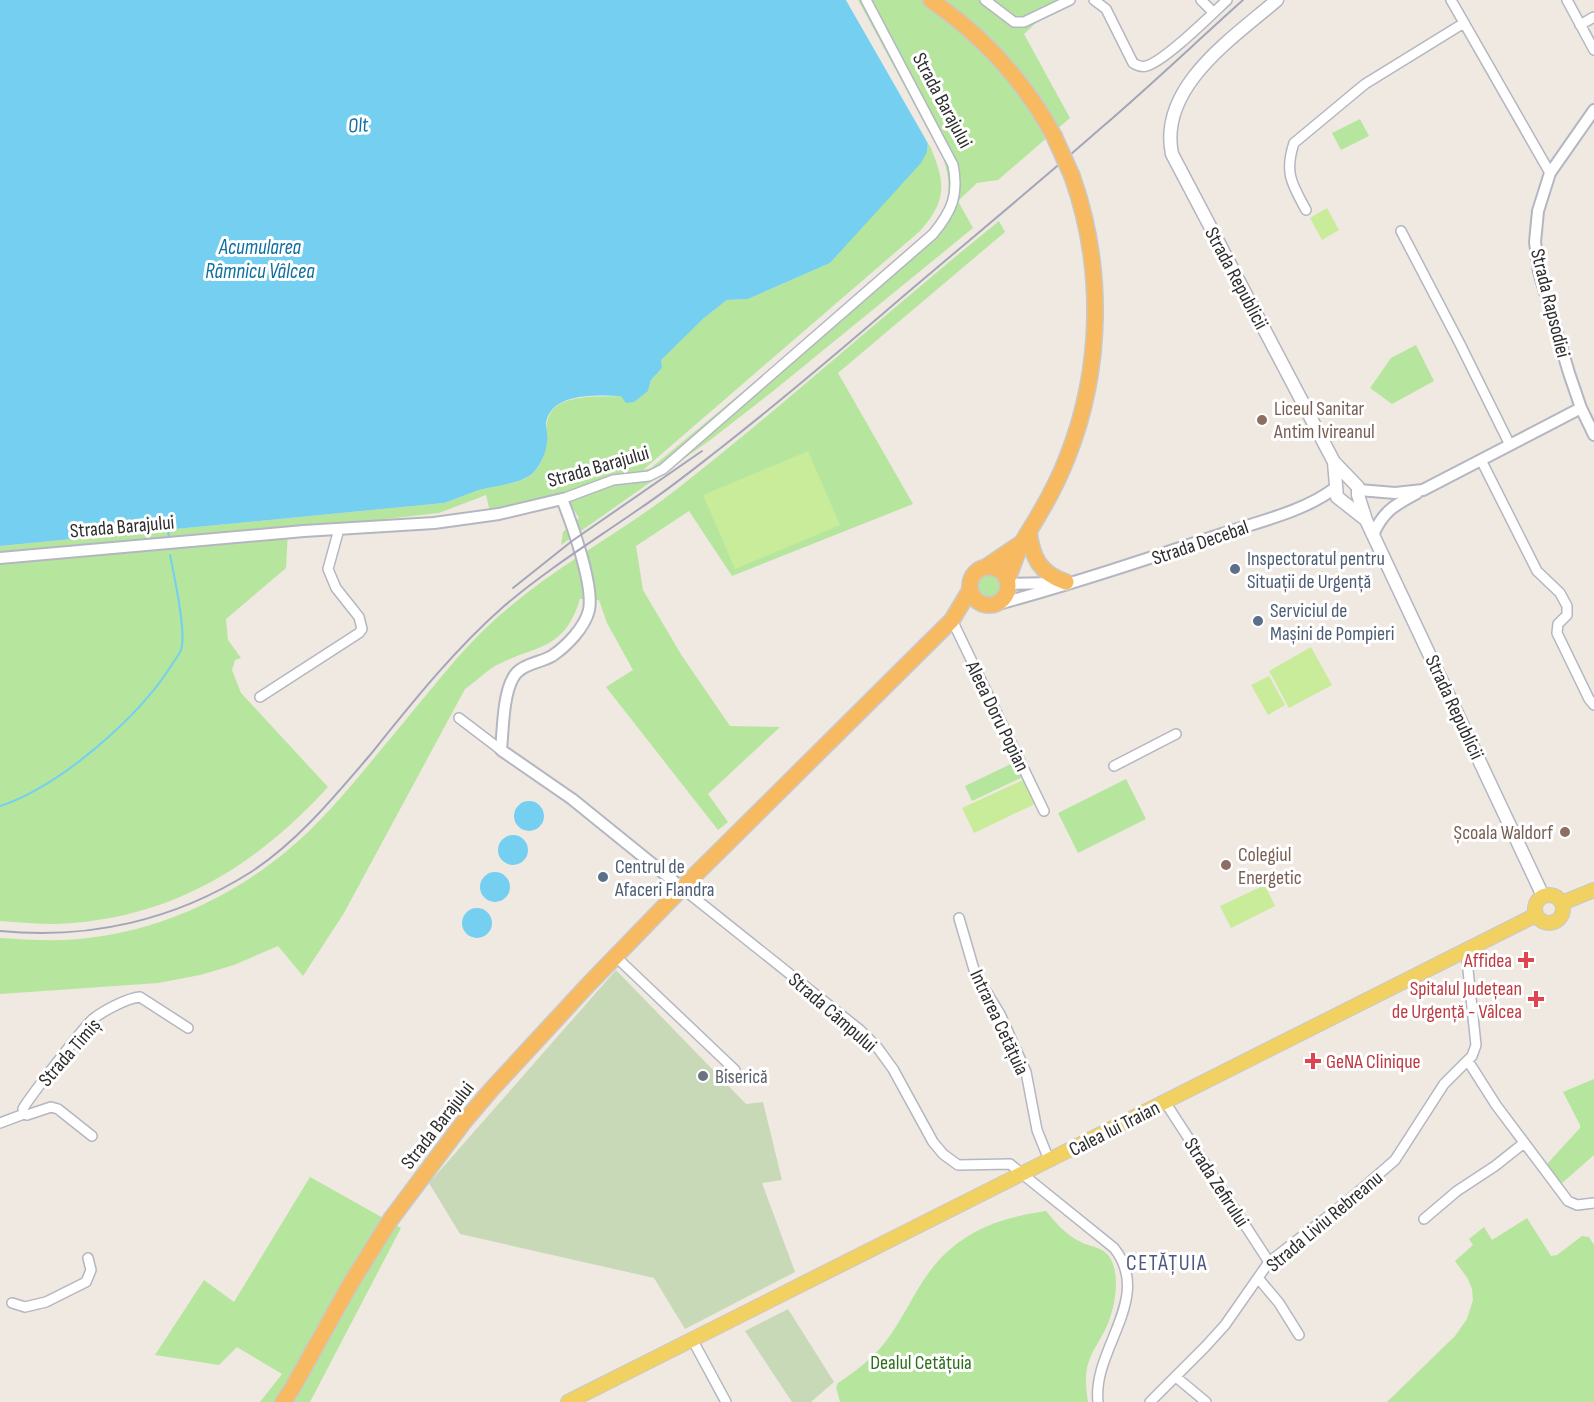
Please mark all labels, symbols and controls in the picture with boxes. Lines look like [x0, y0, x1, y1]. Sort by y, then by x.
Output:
street label: Strada Barajului [907, 49, 977, 152]
water label: Olt [347, 112, 370, 139]
street label: Strada Republicii [1199, 223, 1273, 334]
water label: Acumularea Râmnicu Vâlcea [205, 235, 315, 284]
street label: Strada Rapsodiei [1525, 246, 1575, 360]
place label: Liceul Sanitar Antim Ivireanul [1273, 397, 1375, 444]
marker: Liceul Sanitar Antim Ivireanul [1255, 413, 1269, 427]
street label: Strada Barajului [545, 441, 652, 493]
street label: Strada Barajului [69, 510, 175, 544]
street label: Strada Decebal [1149, 515, 1252, 571]
place label: Inspectoratul pentru Situații de Urgență [1247, 547, 1385, 594]
marker: Inspectoratul pentru Situații de Urgență [1228, 562, 1242, 576]
place label: Serviciul de Mașini de Pompieri [1270, 599, 1395, 646]
marker: Serviciul de Mașini de Pompieri [1251, 614, 1265, 628]
street label: Strada Republicii [1419, 651, 1489, 763]
street label: Aleea Doru Popian [960, 656, 1034, 776]
place label: Școala Waldorf [1454, 821, 1553, 845]
marker: Școala Waldorf [1558, 825, 1572, 839]
place label: Colegiul Energetic [1238, 843, 1302, 890]
place label: Centrul de Afaceri Flandra [614, 855, 715, 902]
marker: Colegiul Energetic [1219, 858, 1233, 872]
marker: Centrul de Afaceri Flandra [596, 870, 610, 884]
place label: Affidea [1463, 949, 1512, 973]
marker: Affidea [1517, 951, 1535, 969]
street label: Intrarea Cetățuia [964, 966, 1034, 1079]
street label: Strada Câmpului [783, 968, 881, 1058]
place label: Spitalul Județean de Urgență - Vâlcea [1392, 977, 1522, 1024]
marker: Spitalul Județean de Urgență - Vâlcea [1527, 990, 1545, 1008]
street label: Strada Timiș [34, 1014, 106, 1092]
place label: GeNA Clinique [1326, 1050, 1421, 1074]
marker: GeNA Clinique [1304, 1052, 1322, 1070]
place label: Biserică [715, 1065, 768, 1089]
marker: Biserică [696, 1069, 710, 1083]
street label: Strada Barajului [396, 1077, 479, 1174]
street label: Calea lui Traian [1065, 1096, 1164, 1162]
street label: Strada Zefirului [1178, 1133, 1254, 1232]
street label: Strada Liviu Rebreanu [1262, 1166, 1388, 1277]
district label: CETĂȚUIA [1126, 1250, 1208, 1277]
park label: Dealul Cetățuia [870, 1351, 972, 1375]

